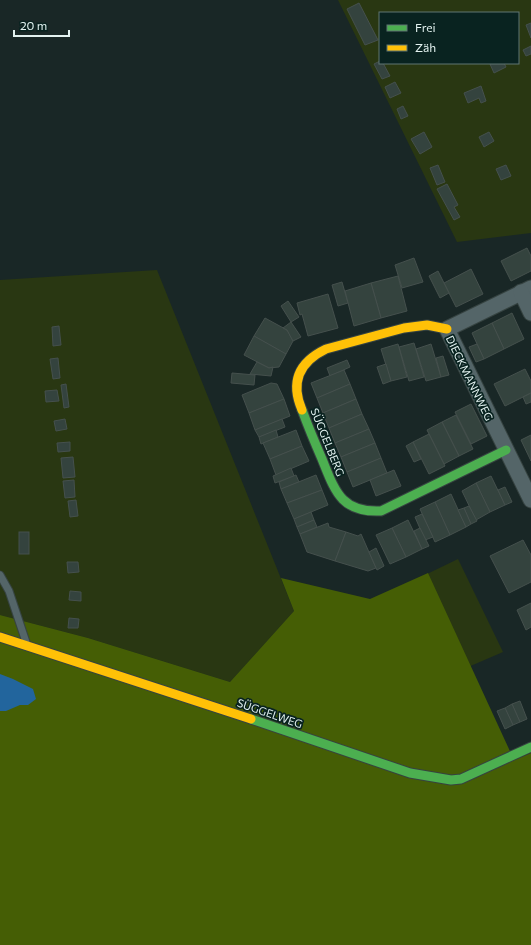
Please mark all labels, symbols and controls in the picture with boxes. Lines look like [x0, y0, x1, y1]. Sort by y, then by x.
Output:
scale bar [14, 12, 69, 38]
legend [379, 12, 519, 64]
text: 20 m [20, 18, 47, 32]
text: Frei [415, 20, 436, 34]
text: Zäh [415, 40, 436, 54]
street label: DIECKMANNWEG [444, 333, 496, 423]
street label: SÜGGELBERG [308, 406, 349, 478]
street label: SÜGGELWEG [236, 695, 305, 730]

